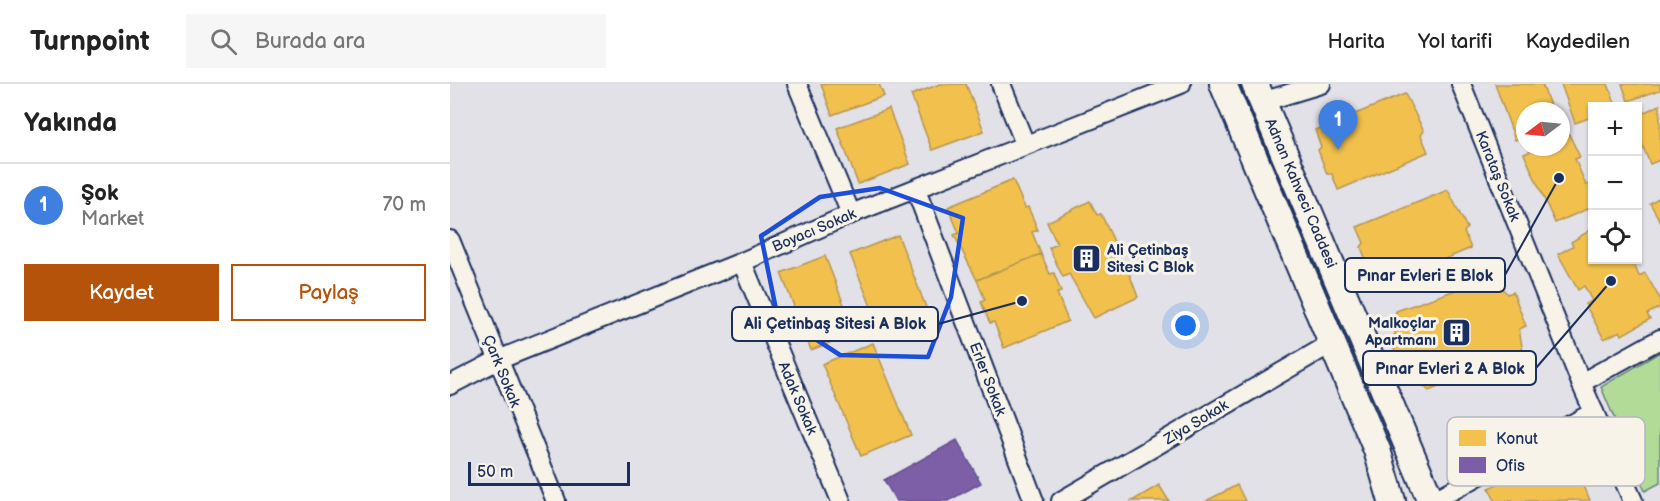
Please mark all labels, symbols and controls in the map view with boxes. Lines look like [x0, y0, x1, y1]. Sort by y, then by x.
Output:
search box [186, 14, 606, 68]
text: Turnpoint [30, 25, 150, 58]
icon: search [207, 25, 240, 58]
text: Burada ara [255, 28, 365, 55]
text: Harita [1328, 29, 1385, 54]
text: Yol tarifi [1418, 29, 1493, 54]
text: Kaydedilen [1526, 29, 1630, 54]
pin: 1 [1318, 100, 1358, 150]
north arrow [1516, 102, 1570, 156]
map controls [1588, 102, 1642, 264]
button: + [1588, 102, 1642, 156]
text: Yakında [24, 108, 117, 139]
street label: Adnan Kahveci Caddesi [1260, 115, 1341, 271]
street label: Karataş Sokak [1471, 128, 1525, 225]
button: − [1588, 156, 1642, 210]
text: Şok [81, 180, 118, 207]
text: 1 [39, 193, 48, 217]
text: 70 m [382, 193, 426, 217]
street label: Boyacı Sokak [769, 204, 860, 257]
text: Market [81, 207, 144, 231]
button: locate [1588, 210, 1642, 264]
place label: Ali Çetinbaş Sitesi C Blok [1106, 241, 1194, 277]
building icon: Ali Çetinbaş Sitesi C Blok [1070, 243, 1102, 275]
callout: Pınar Evleri E Blok [1345, 258, 1505, 292]
button: Kaydet [24, 264, 219, 321]
button: Paylaş [231, 264, 426, 321]
text: Pınar Evleri E Blok [1357, 267, 1494, 286]
callout: Ali Çetinbaş Sitesi A Blok [732, 307, 938, 341]
your location [1171, 311, 1200, 340]
place label: Malkoçlar Apartmanı [1364, 314, 1437, 350]
text: Ali Çetinbaş Sitesi A Blok [743, 315, 927, 334]
building icon: Malkoçlar Apartmanı [1441, 316, 1473, 348]
street label: Çark Sokak [478, 332, 525, 411]
street label: Erler Sokak [965, 340, 1010, 419]
callout: Pınar Evleri 2 A Blok [1363, 351, 1536, 385]
street label: Adak Sokak [774, 359, 822, 438]
text: Pınar Evleri 2 A Blok [1375, 360, 1525, 379]
street label: Ziya Sokak [1160, 395, 1233, 450]
legend [1447, 417, 1645, 486]
text: Konut [1496, 430, 1538, 449]
text: Ofis [1496, 457, 1525, 476]
scale bar [468, 459, 630, 486]
text: 50 m [477, 463, 513, 482]

